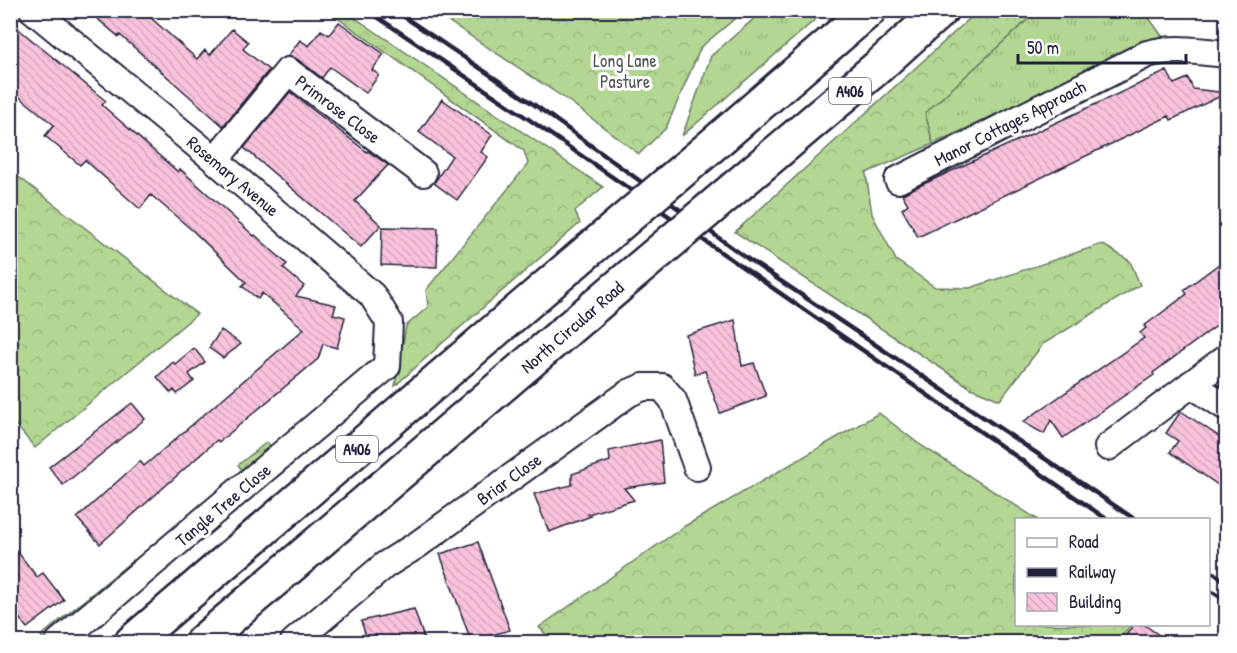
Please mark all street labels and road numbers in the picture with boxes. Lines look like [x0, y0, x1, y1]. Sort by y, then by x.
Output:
street label: Primrose Close [290, 69, 386, 149]
street label: Manor Cottages Approach [930, 74, 1090, 172]
road number: A406 [829, 78, 871, 104]
street label: Rosemary Avenue [182, 130, 284, 222]
street label: North Circular Road [515, 275, 629, 379]
road number: A406 [336, 436, 378, 462]
street label: Briar Close [472, 447, 546, 511]
street label: Tangle Tree Close [170, 458, 276, 552]

